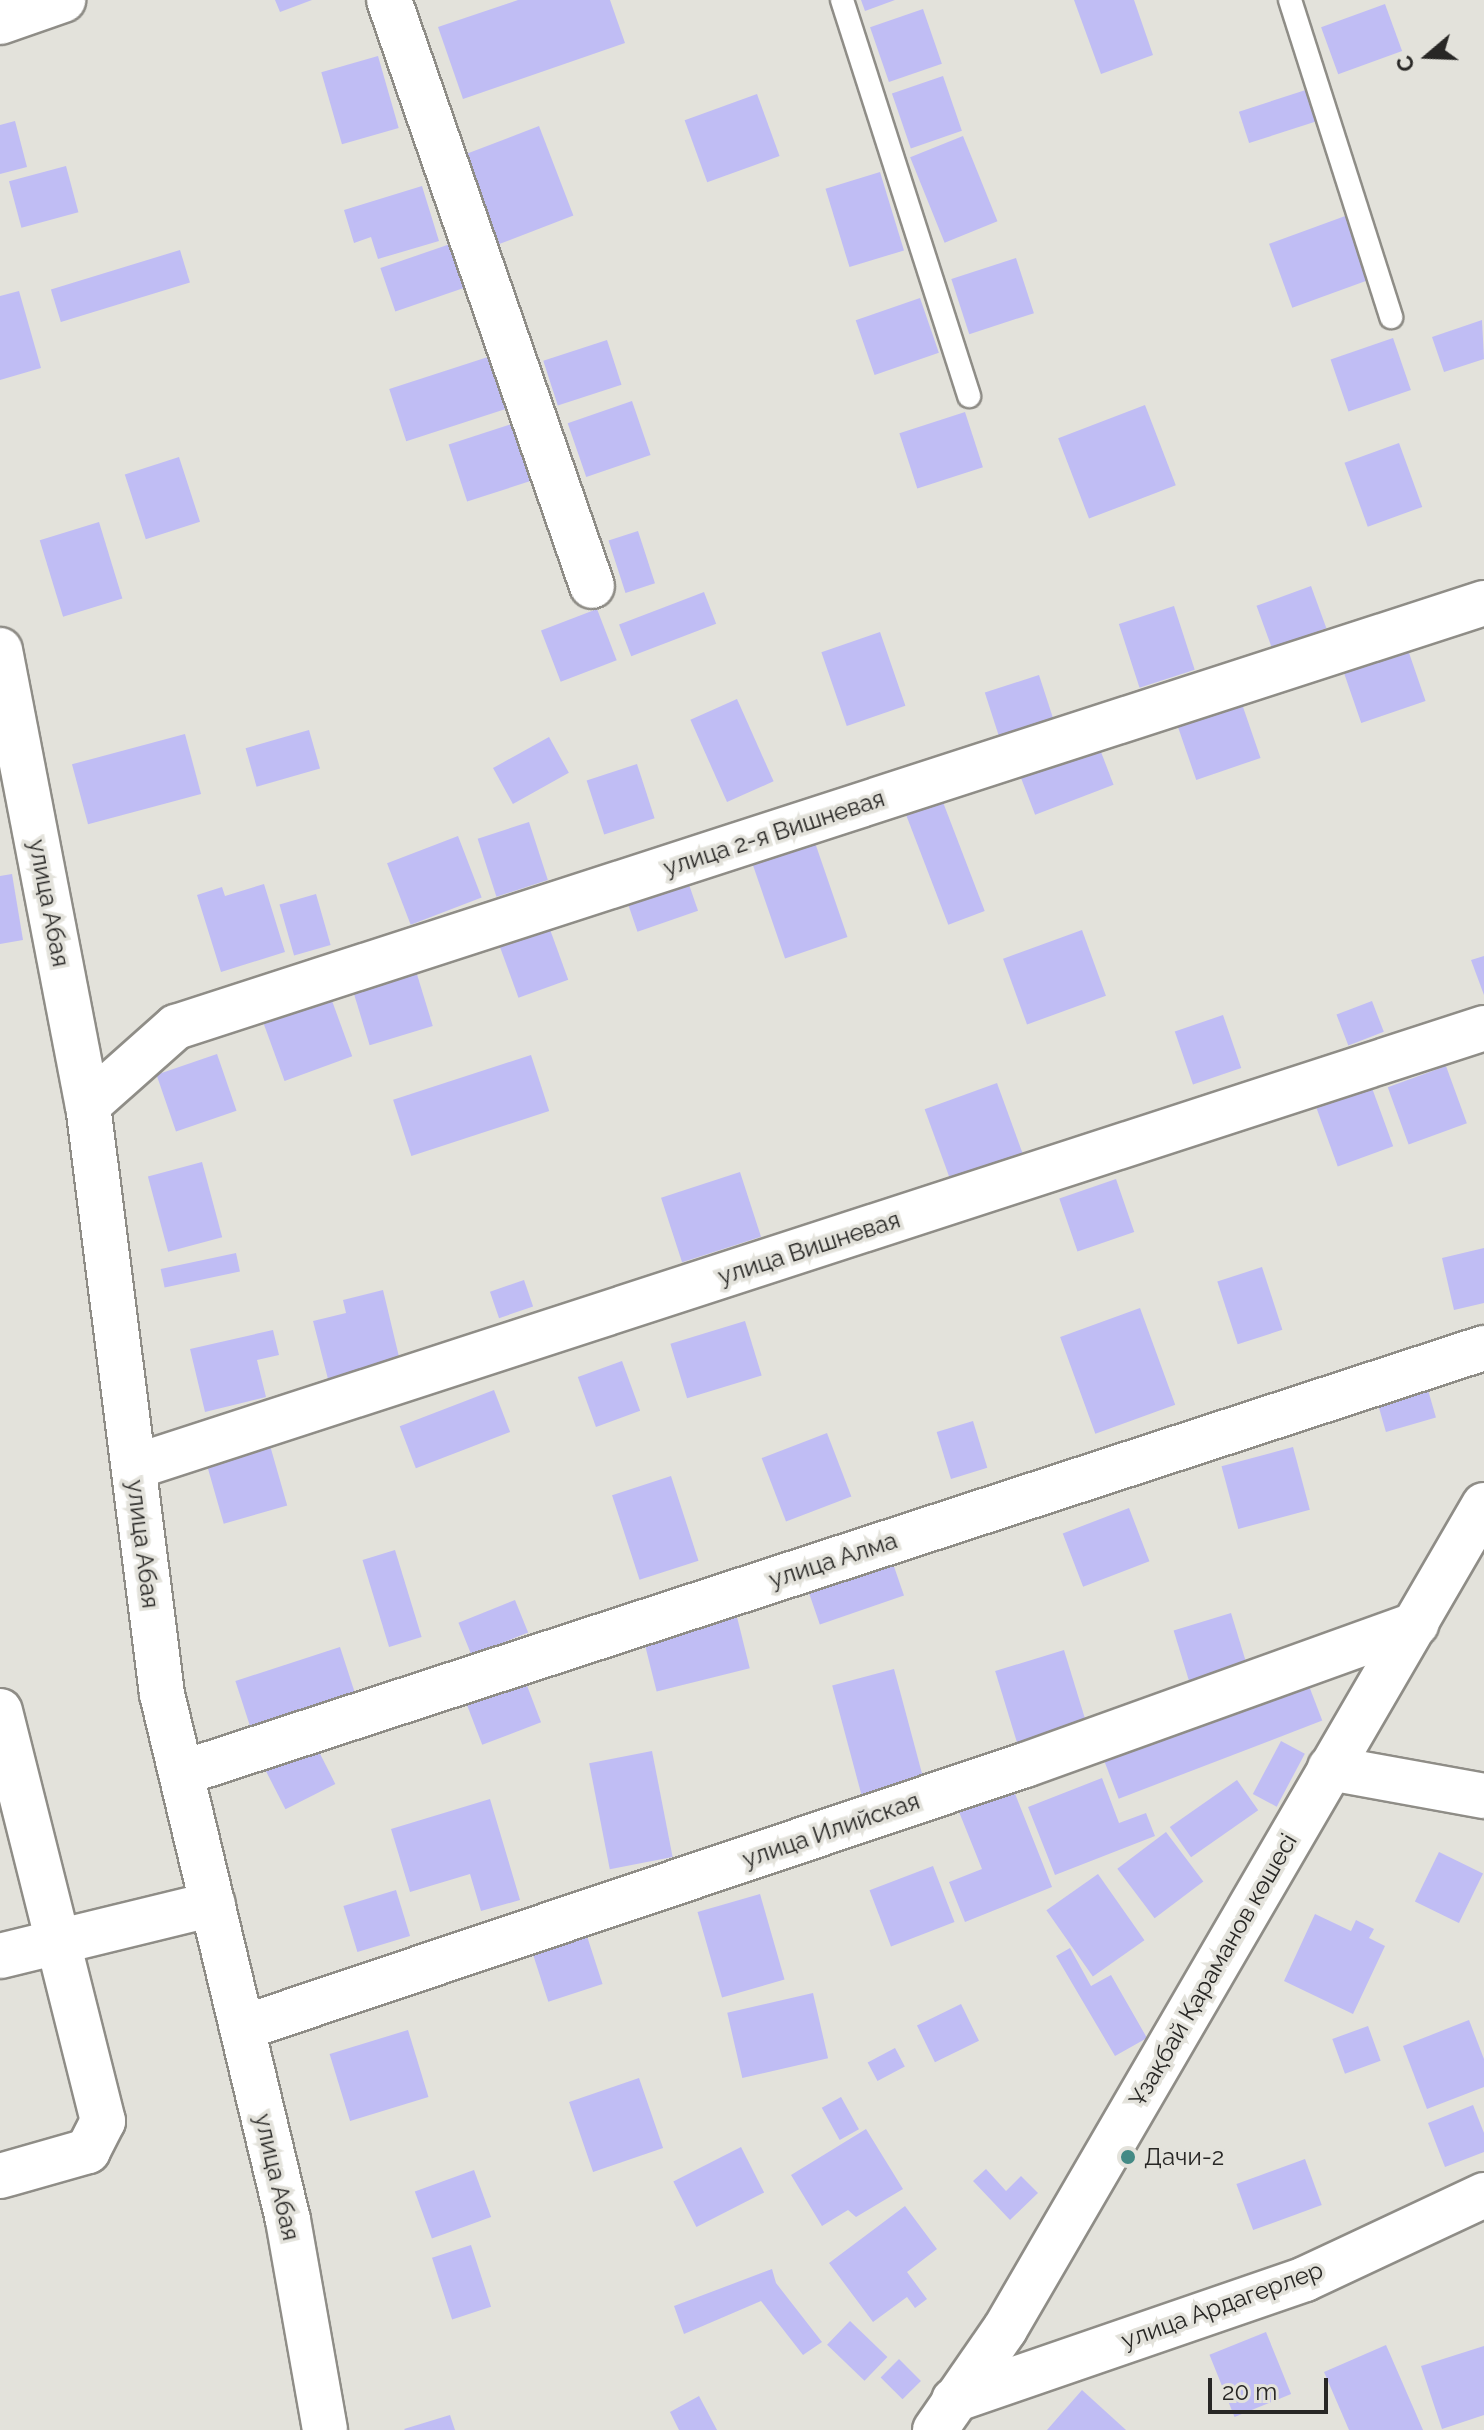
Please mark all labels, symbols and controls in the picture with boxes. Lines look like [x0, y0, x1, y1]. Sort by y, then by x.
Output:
north arrow [1388, 16, 1468, 96]
text: С [1391, 52, 1420, 75]
street label: улица 2-я Вишневая [660, 784, 888, 882]
street label: улица Абая [22, 836, 76, 970]
street label: улица Вишневая [714, 1205, 904, 1291]
street label: улица Абая [121, 1478, 165, 1610]
street label: улица Алма [765, 1526, 901, 1594]
street label: улица Илийская [739, 1786, 923, 1874]
street label: Ұзақбай Қараманов көшесі [1123, 1828, 1303, 2112]
street label: улица Абая [248, 2110, 306, 2244]
place label: Дачи-2 [1144, 2143, 1224, 2171]
marker: Дачи-2 [1119, 2148, 1137, 2166]
street label: улица Ардагерлер [1117, 2255, 1327, 2355]
scale bar [1212, 2362, 1332, 2412]
text: 20 m [1222, 2377, 1277, 2406]

